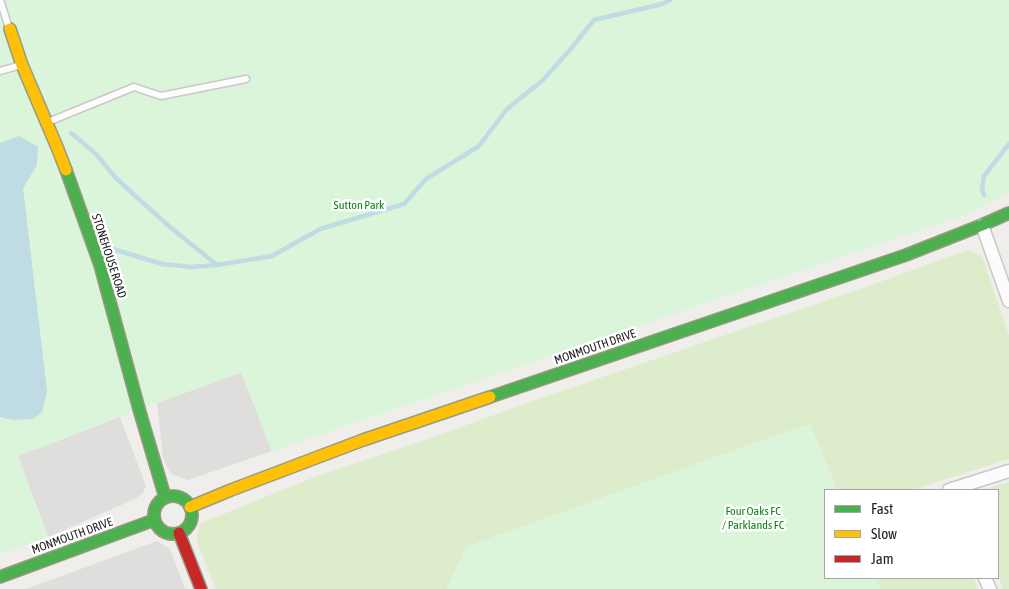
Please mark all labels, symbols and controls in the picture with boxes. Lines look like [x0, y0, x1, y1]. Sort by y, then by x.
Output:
park label: Sutton Park [334, 198, 384, 212]
street label: STONEHOUSE ROAD [89, 212, 129, 300]
street label: MONMOUTH DRIVE [553, 326, 637, 368]
legend [824, 489, 999, 579]
text: Fast [871, 500, 893, 517]
park label: Four Oaks FC / Parklands FC [722, 504, 784, 532]
street label: MONMOUTH DRIVE [30, 515, 114, 557]
text: Slow [871, 525, 897, 542]
text: Jam [871, 550, 894, 567]

